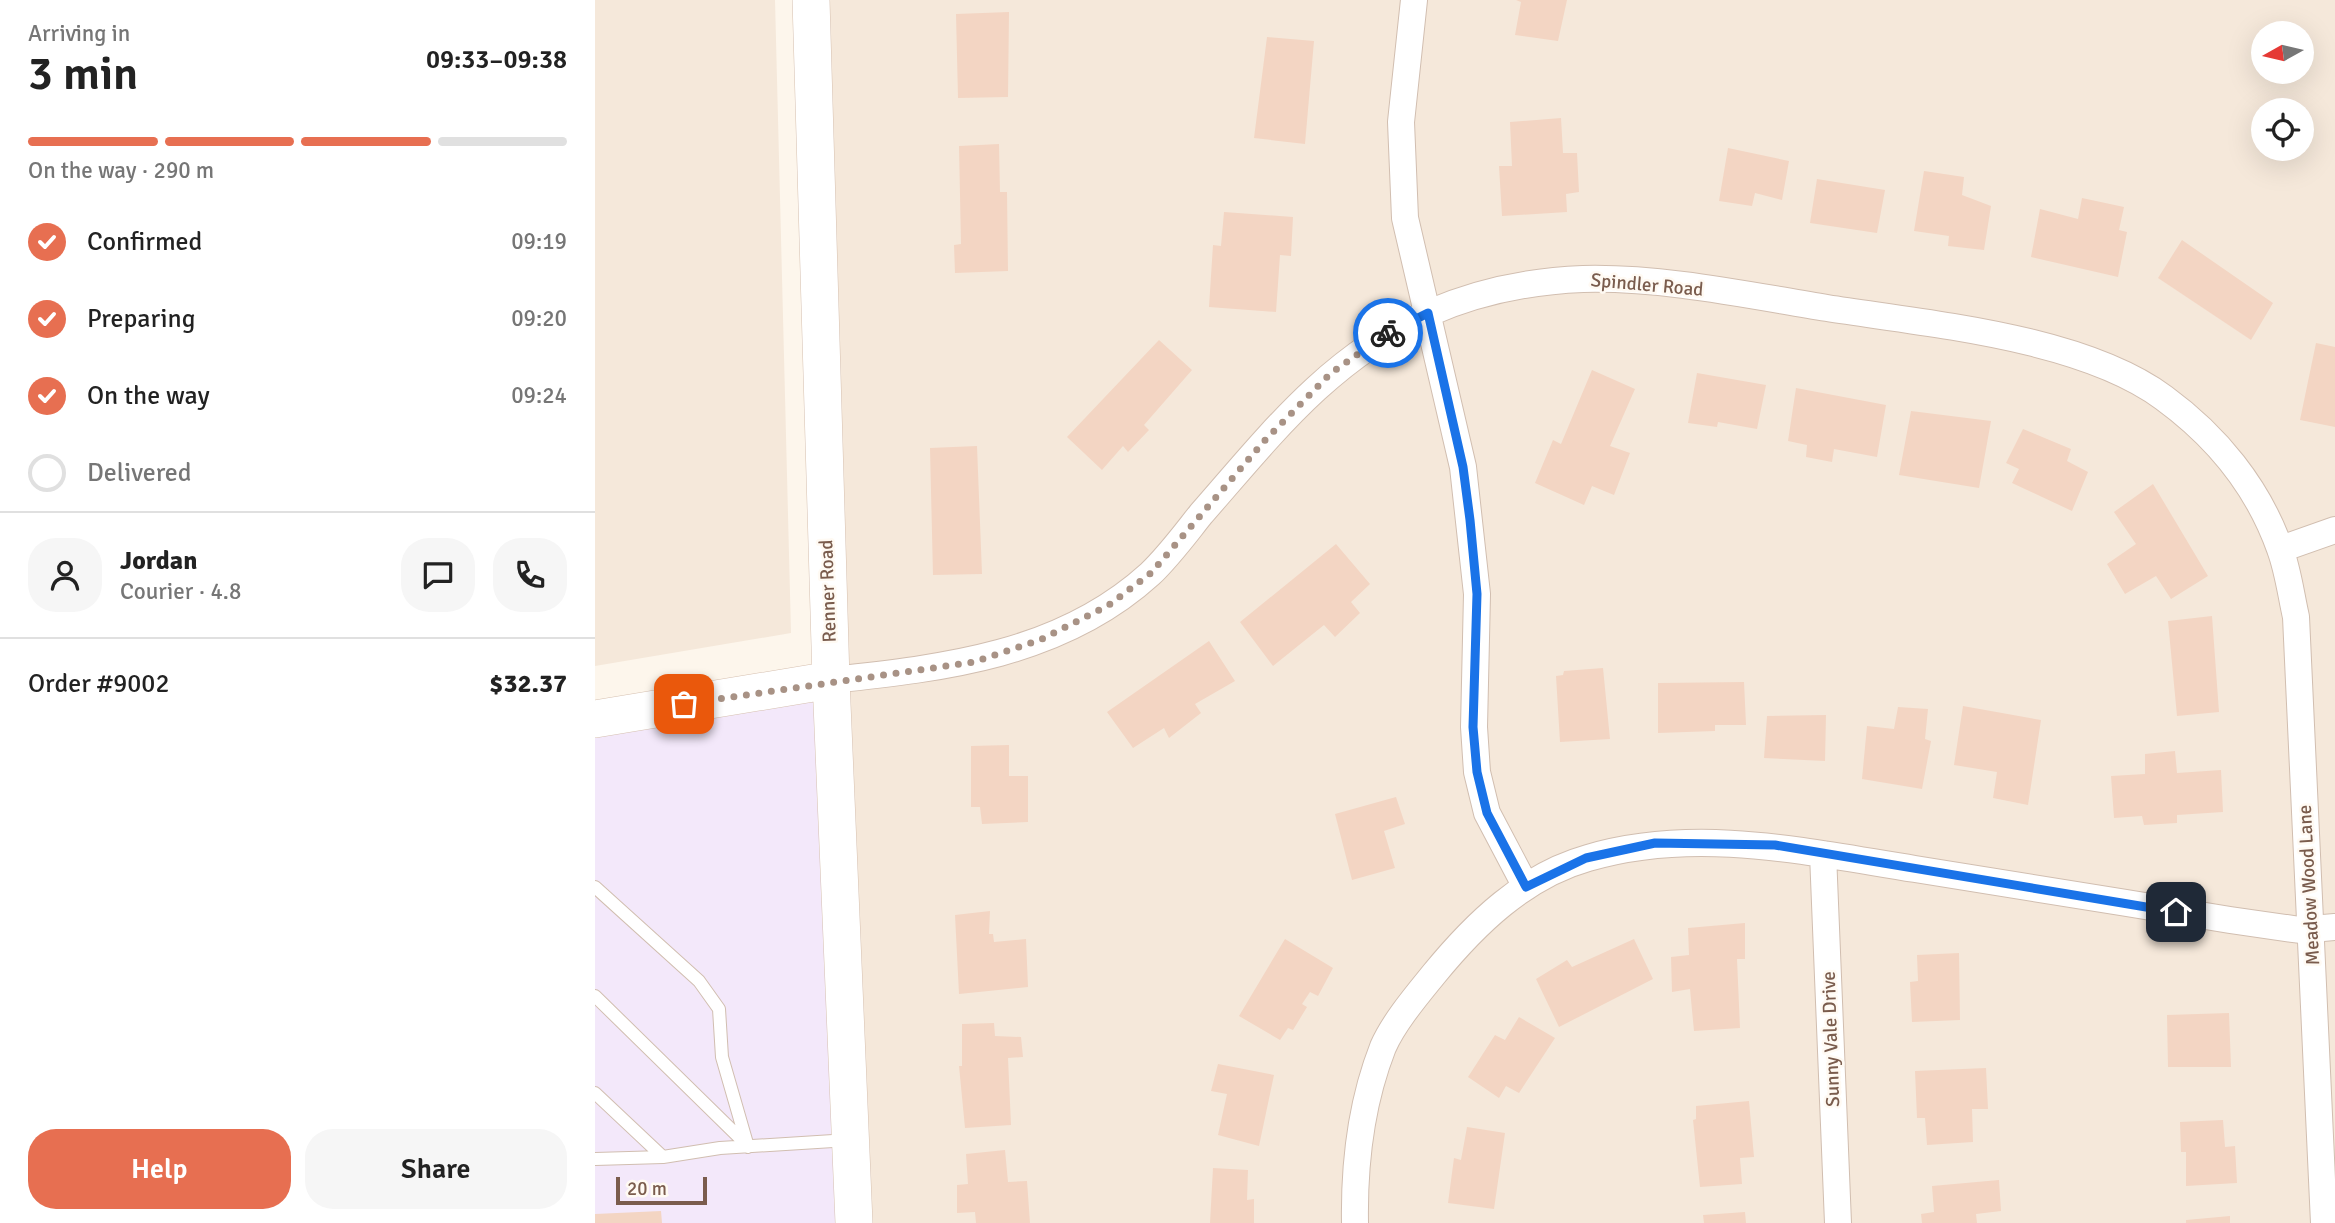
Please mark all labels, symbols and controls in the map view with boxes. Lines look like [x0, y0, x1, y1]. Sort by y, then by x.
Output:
text: Arriving in [28, 19, 130, 48]
north arrow [2251, 21, 2313, 84]
map controls [2251, 21, 2314, 161]
text: 09:33–09:38 [426, 44, 567, 76]
text: 3 min [28, 46, 138, 102]
button: locate [2251, 98, 2314, 161]
text: On the way · 290 m [28, 156, 214, 185]
icon: check [28, 223, 66, 261]
text: Confirmed [87, 226, 202, 258]
text: 09:19 [511, 227, 567, 256]
street label: Spindler Road [1590, 268, 1704, 302]
courier [1353, 298, 1423, 368]
icon: check [28, 300, 66, 338]
text: Preparing [87, 303, 195, 335]
text: 09:20 [511, 304, 567, 333]
icon: bike [1369, 314, 1407, 352]
icon: check [28, 377, 66, 415]
text: On the way [87, 380, 210, 412]
text: 09:24 [511, 381, 567, 410]
text: Delivered [87, 457, 192, 489]
button: person [28, 538, 102, 612]
button: chat [401, 538, 475, 612]
button: phone [493, 538, 567, 612]
street label: Renner Road [814, 539, 842, 643]
text: Jordan [120, 545, 197, 577]
text: Courier · 4.8 [120, 577, 241, 606]
text: Order #9002 [28, 668, 169, 700]
text: $32.37 [489, 668, 567, 700]
pin [654, 674, 714, 734]
icon: bag [665, 685, 703, 723]
street label: Meadow Wood Lane [2293, 804, 2325, 966]
pin [2146, 882, 2206, 942]
icon: home [2157, 893, 2195, 931]
street label: Sunny Vale Drive [1817, 971, 1845, 1107]
button: Help [28, 1129, 291, 1209]
button: Share [305, 1129, 567, 1209]
scale bar [616, 1174, 707, 1206]
text: 20 m [627, 1177, 667, 1201]

